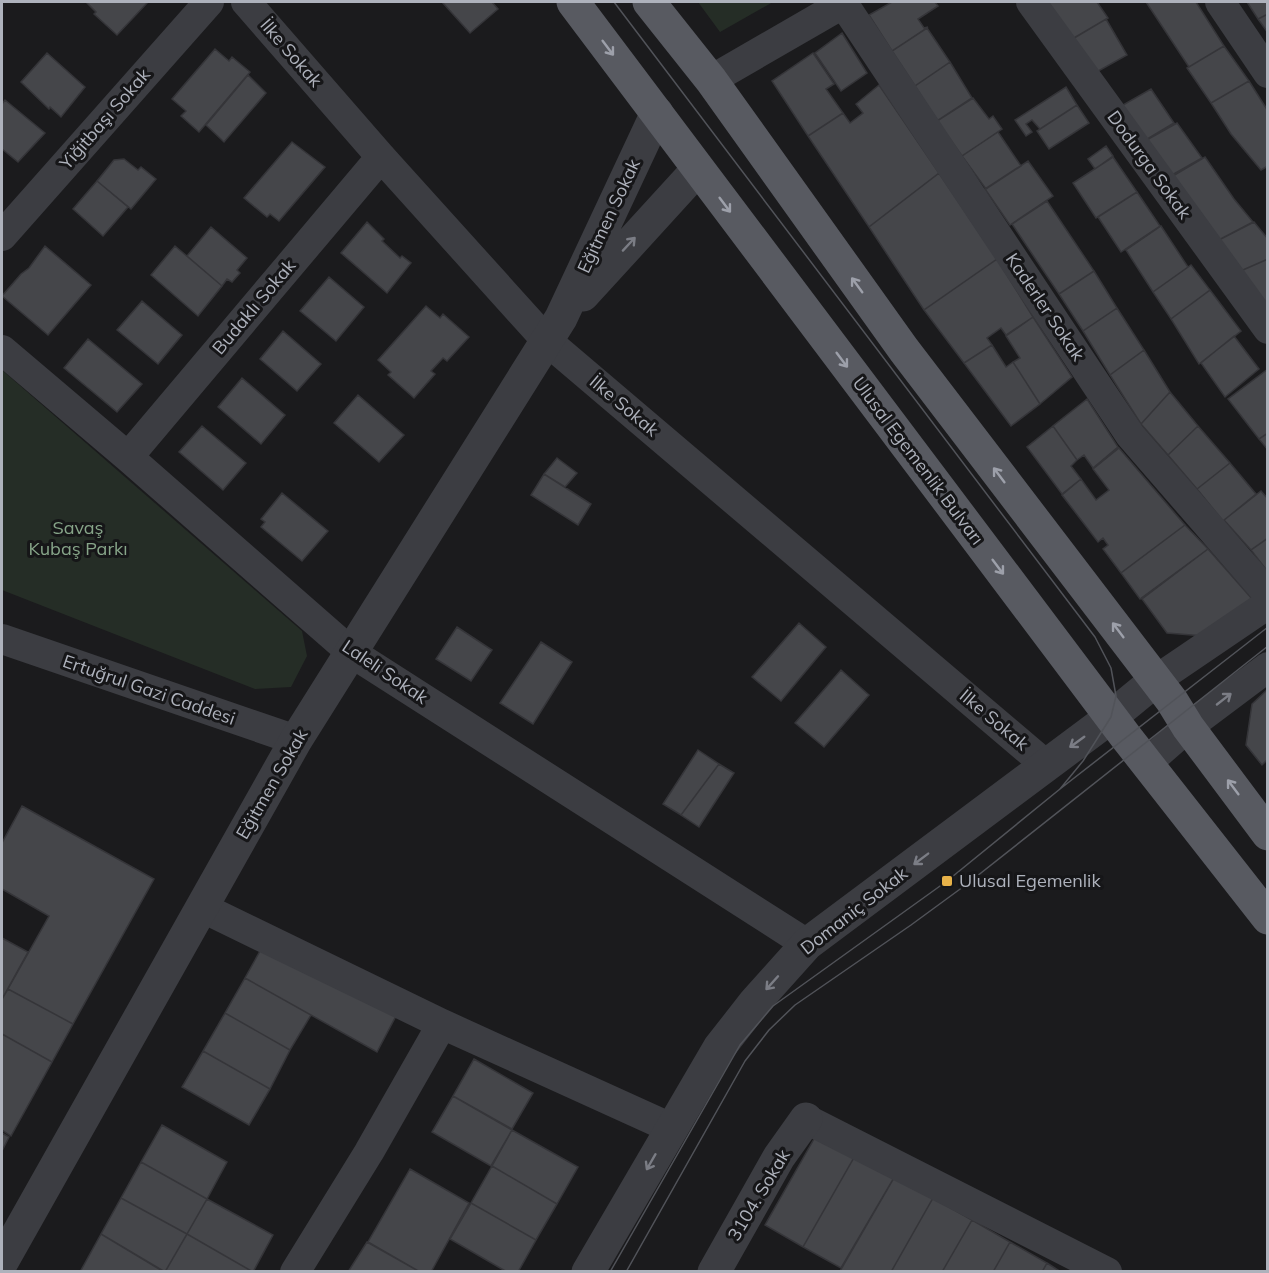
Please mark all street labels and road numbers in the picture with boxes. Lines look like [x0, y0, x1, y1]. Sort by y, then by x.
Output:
street label: İlke Sokak [255, 14, 328, 92]
street label: Yiğitbaşı Sokak [54, 63, 155, 175]
street label: Dodurga Sokak [1102, 106, 1197, 224]
street label: Eğitmen Sokak [572, 154, 645, 277]
street label: Kaderler Sokak [1001, 248, 1090, 366]
street label: Budaklı Sokak [207, 254, 301, 359]
street label: İlke Sokak [585, 370, 664, 442]
street label: Ulusal Egemenlik Bulvarı [848, 372, 989, 549]
street label: Laleli Sokak [338, 634, 433, 709]
street label: Ertuğrul Gazi Caddesi [60, 649, 238, 730]
street label: İlke Sokak [955, 684, 1034, 756]
street label: Eğitmen Sokak [231, 724, 313, 843]
street label: Domaniç Sokak [796, 861, 912, 960]
street label: 3104. Sokak [722, 1144, 795, 1245]

